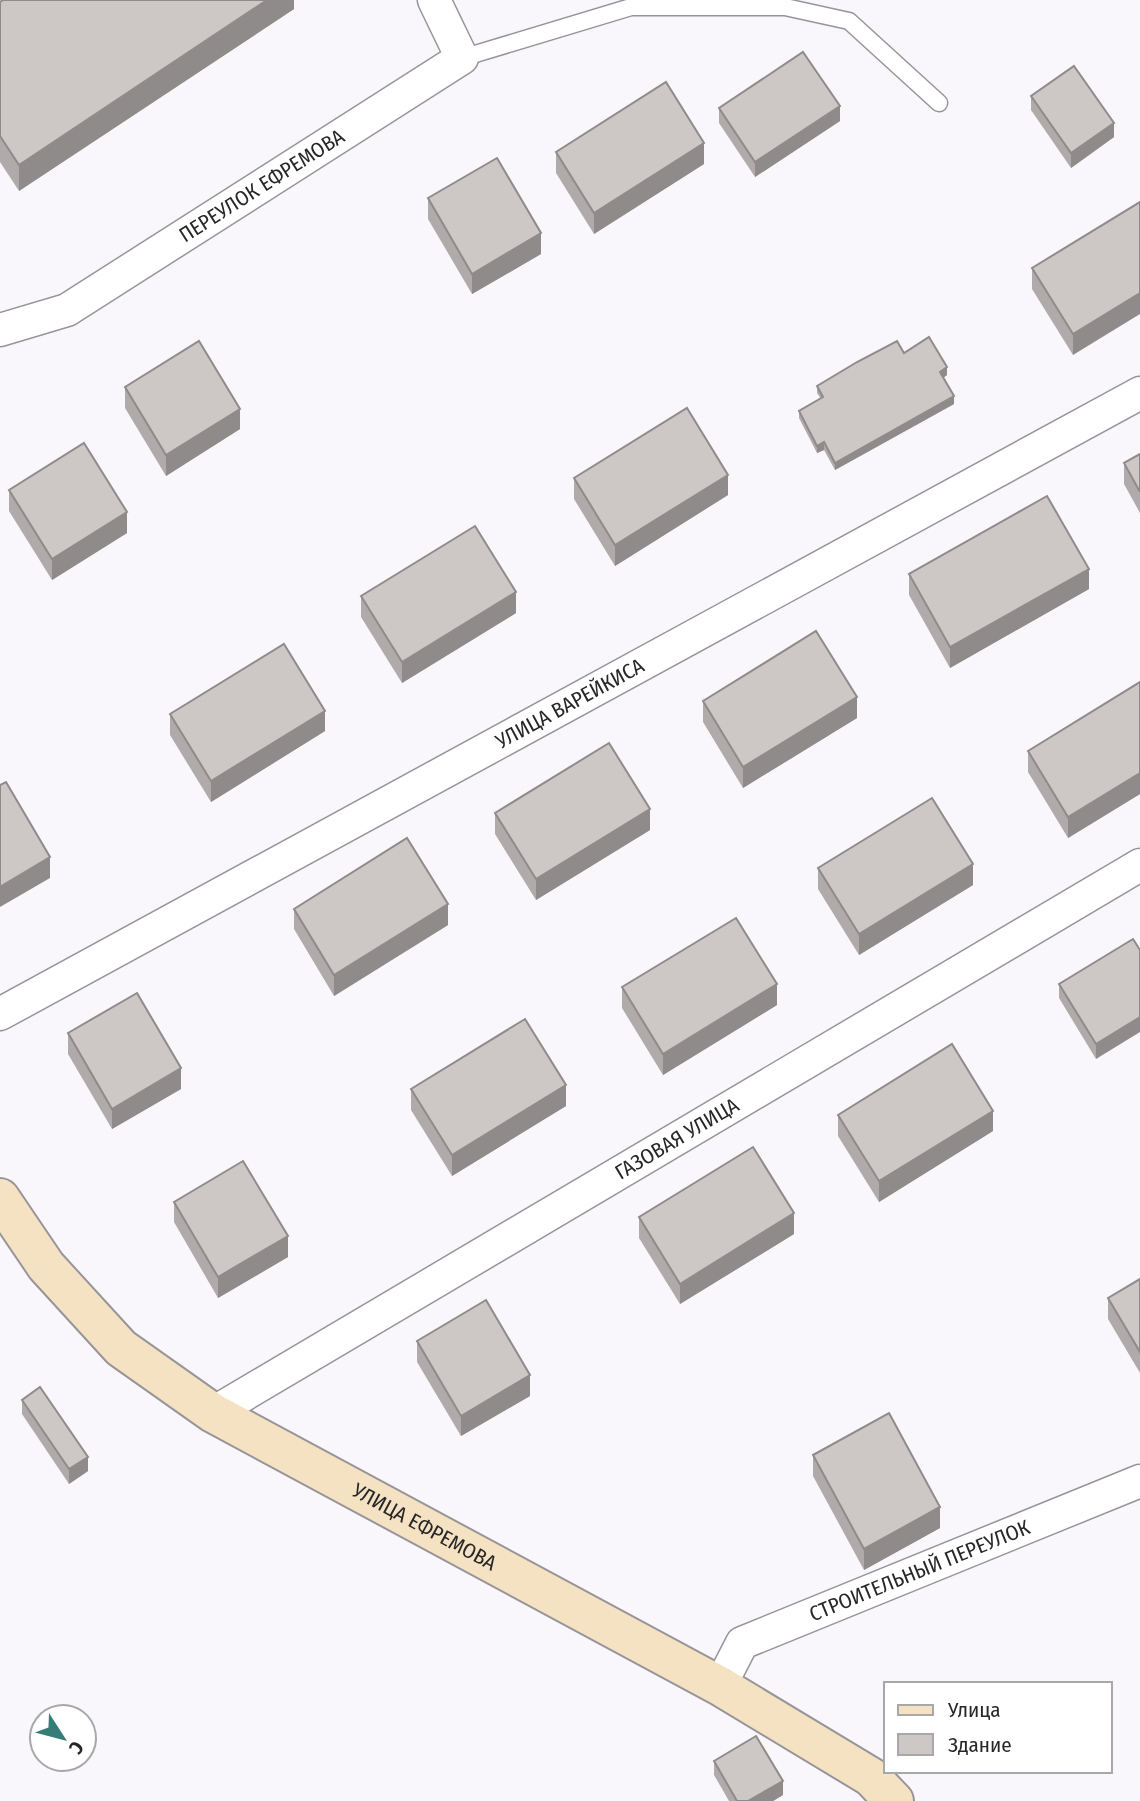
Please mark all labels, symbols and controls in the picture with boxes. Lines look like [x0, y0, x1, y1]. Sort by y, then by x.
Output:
street label: ПЕРЕУЛОК ЕФРЕМОВА [174, 123, 349, 248]
street label: УЛИЦА ВАРЕЙКИСА [490, 653, 649, 755]
street label: ГАЗОВАЯ УЛИЦА [610, 1092, 744, 1185]
street label: УЛИЦА ЕФРЕМОВА [347, 1477, 501, 1576]
street label: СТРОИТЕЛЬНЫЙ ПЕРЕУЛОК [805, 1514, 1034, 1627]
legend [884, 1682, 1112, 1773]
text: Улица [947, 1697, 1001, 1723]
north arrow [28, 1703, 98, 1773]
text: Здание [948, 1732, 1012, 1758]
text: С [64, 1737, 89, 1759]

